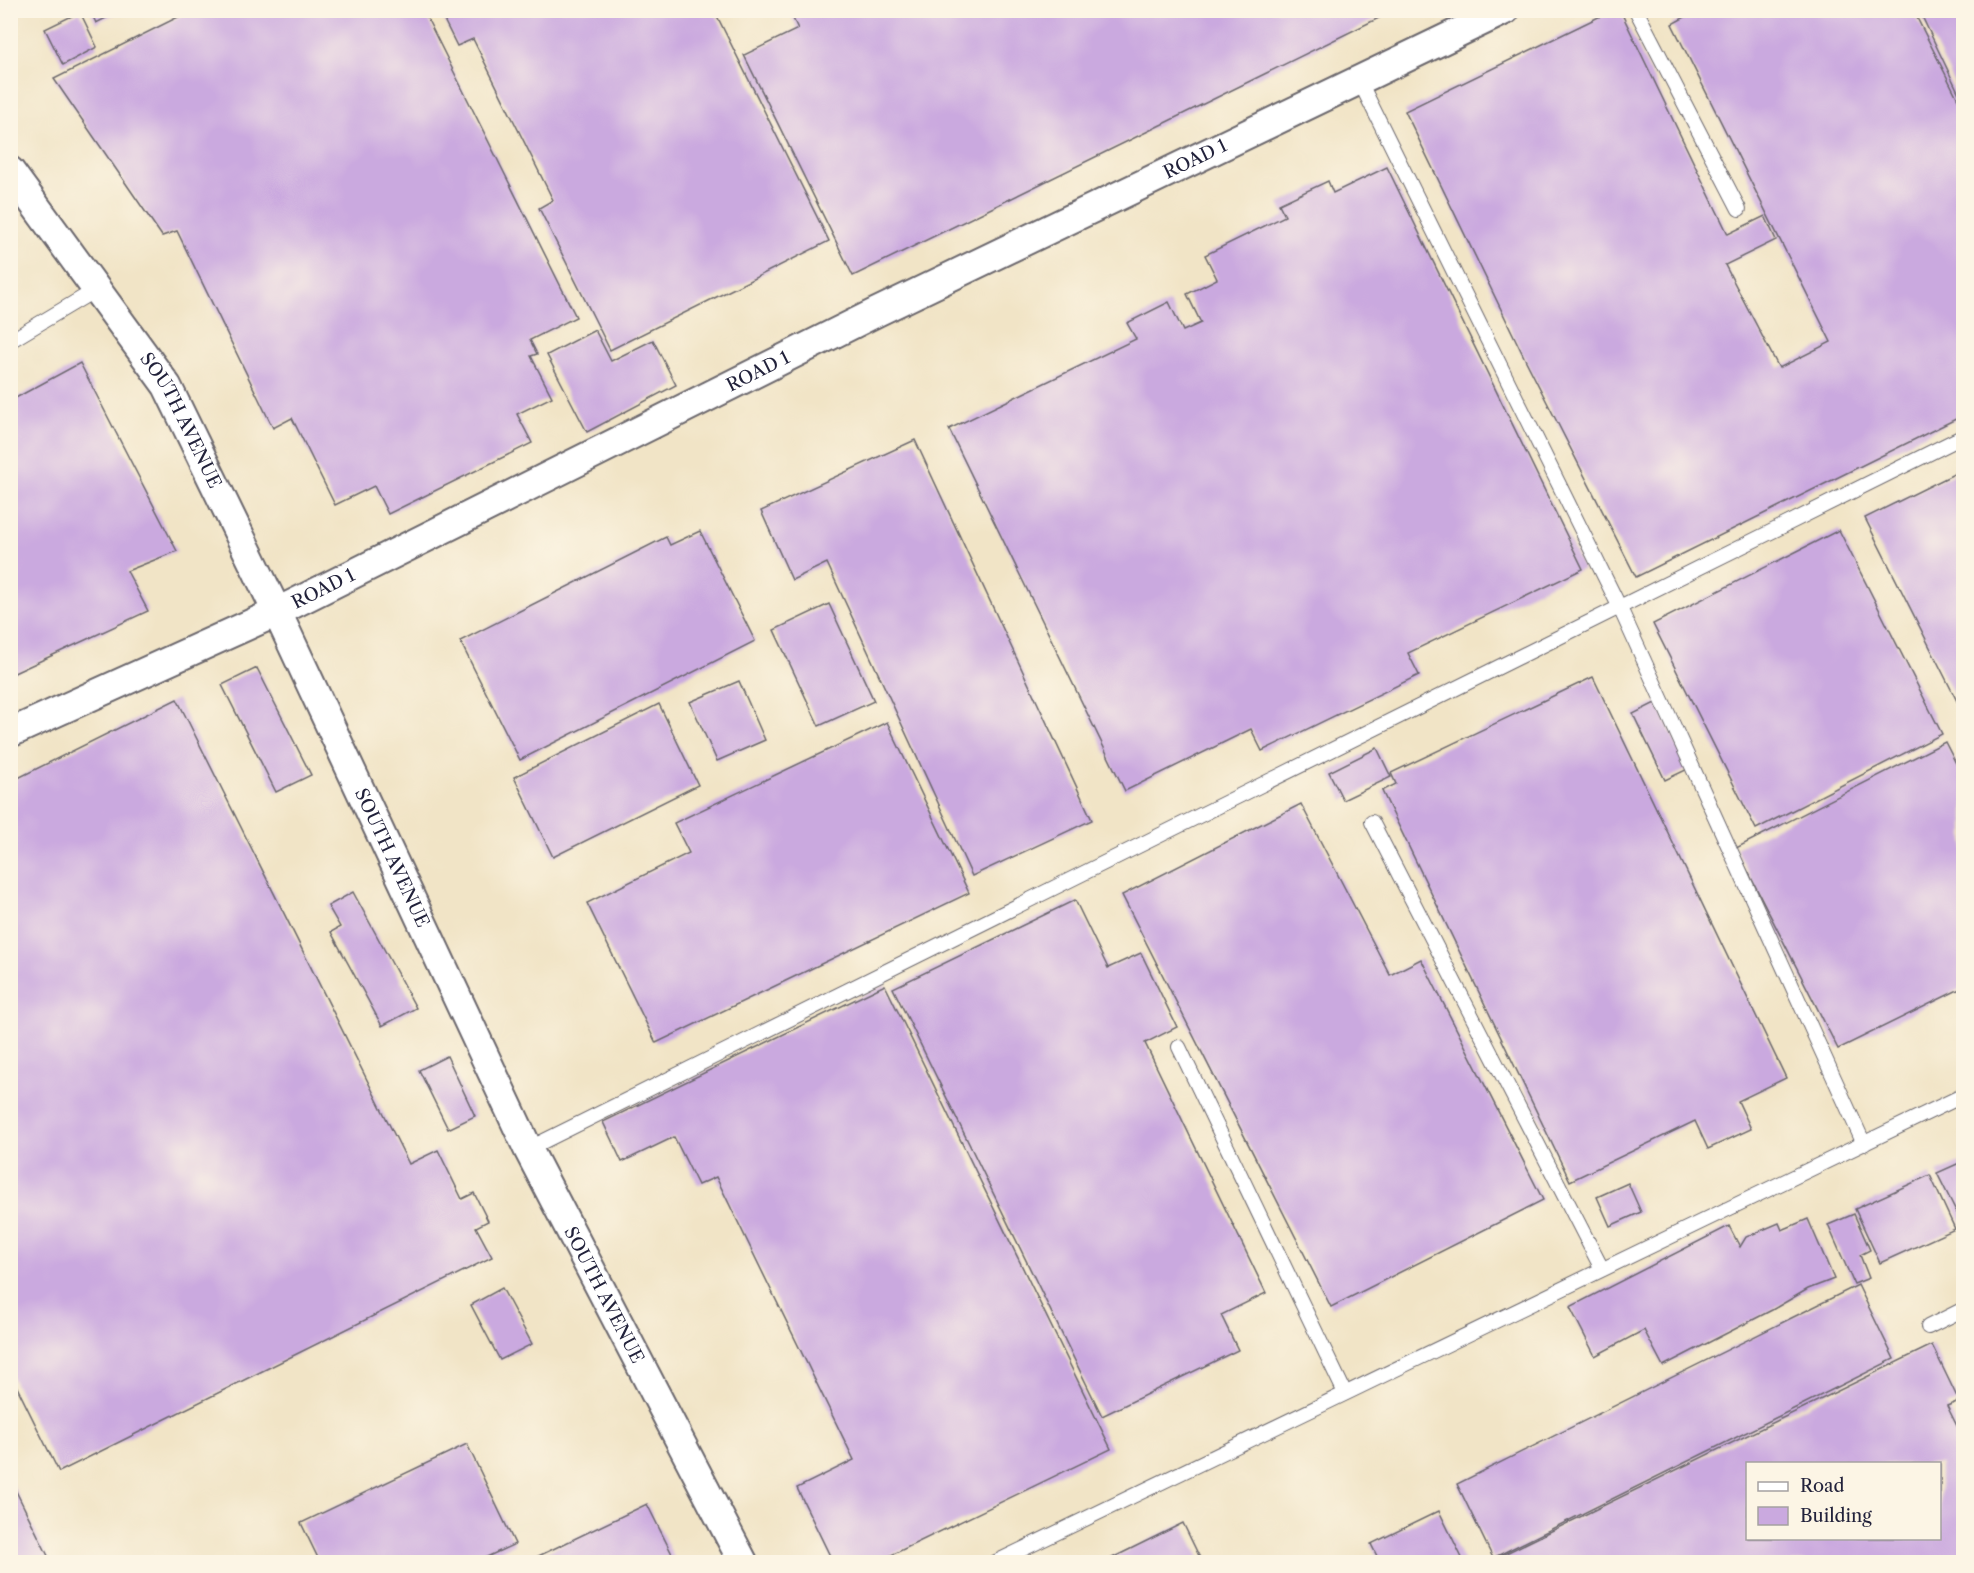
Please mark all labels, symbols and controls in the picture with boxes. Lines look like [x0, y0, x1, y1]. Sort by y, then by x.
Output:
street label: ROAD 1 [1160, 134, 1231, 184]
street label: ROAD 1 [723, 346, 794, 396]
street label: SOUTH AVENUE [135, 348, 226, 492]
street label: ROAD 1 [288, 564, 359, 614]
street label: SOUTH AVENUE [350, 785, 434, 931]
street label: SOUTH AVENUE [559, 1223, 649, 1367]
legend [1746, 1462, 1941, 1540]
text: Road [1800, 1475, 1845, 1497]
text: Building [1800, 1505, 1872, 1527]

